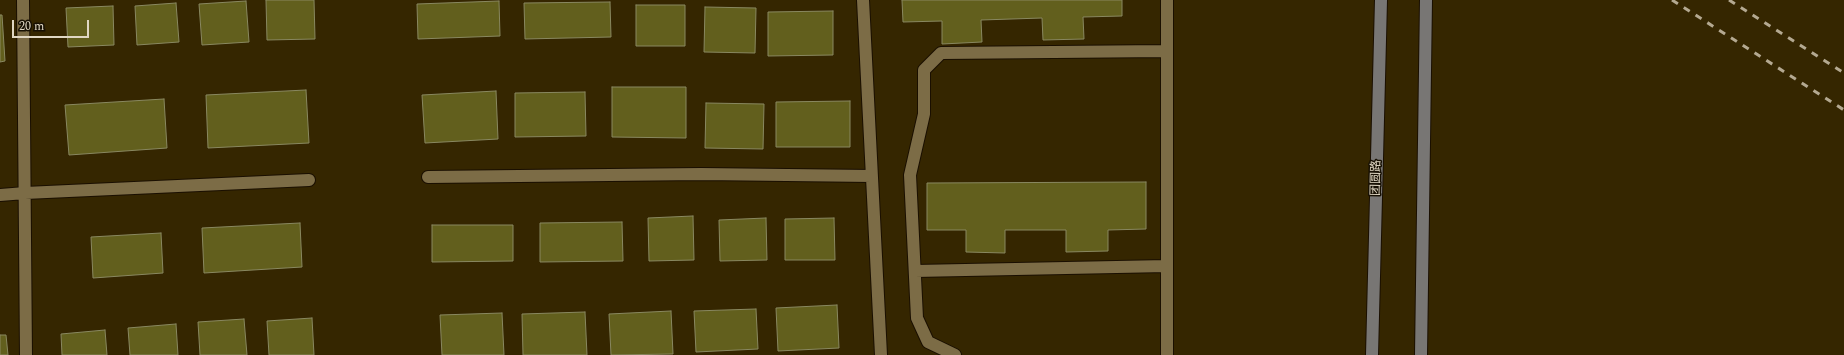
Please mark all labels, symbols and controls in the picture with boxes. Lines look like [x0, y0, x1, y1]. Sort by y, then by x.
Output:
scale bar [14, 12, 91, 38]
text: 20 m [19, 17, 44, 36]
street label: 团圆路 [1369, 160, 1385, 196]

